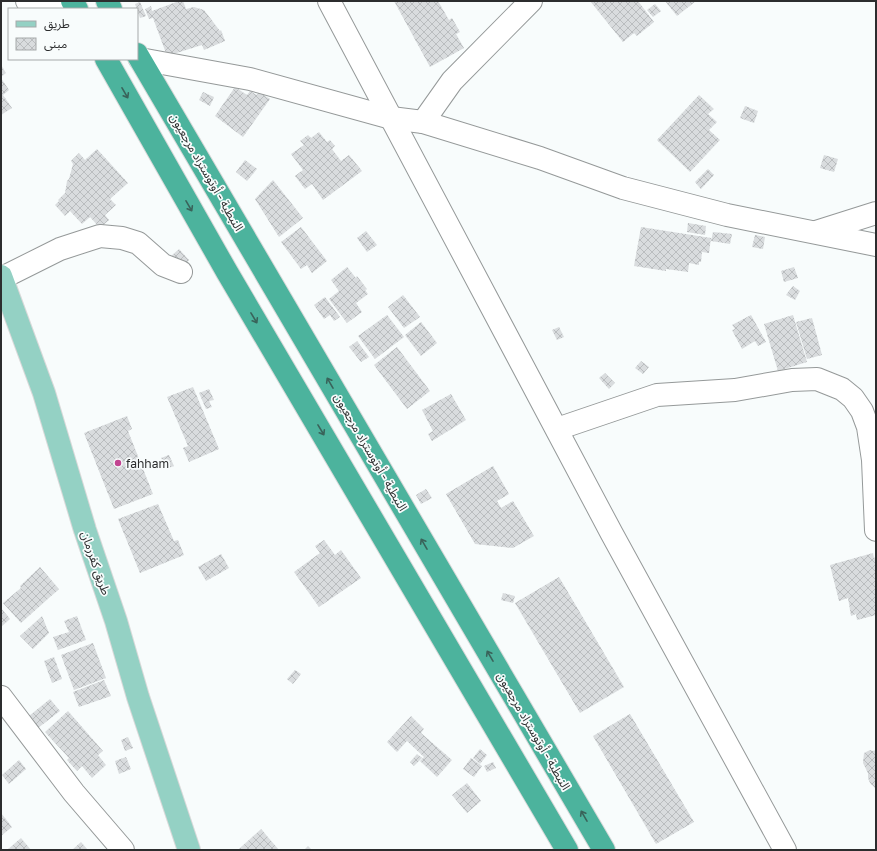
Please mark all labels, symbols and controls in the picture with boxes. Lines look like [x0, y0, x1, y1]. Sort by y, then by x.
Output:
legend [8, 8, 138, 60]
text: طريق [44, 16, 70, 32]
text: مبنى [44, 36, 67, 51]
one-way arrow [122, 87, 129, 99]
street label: النبطية - أوتوستراد مرجعيون [167, 111, 247, 234]
one-way arrow [186, 200, 194, 212]
one-way arrow [251, 312, 259, 324]
one-way arrow [326, 377, 334, 389]
street label: النبطية - أوتوستراد مرجعيون [331, 391, 411, 514]
one-way arrow [317, 424, 325, 436]
place label: fahham [126, 456, 169, 471]
marker: fahham [113, 458, 123, 468]
street label: طريق كفررمان [77, 529, 114, 597]
one-way arrow [420, 538, 428, 550]
one-way arrow [486, 650, 494, 662]
street label: النبطية - أوتوستراد مرجعيون [494, 670, 574, 793]
one-way arrow [580, 810, 588, 822]

